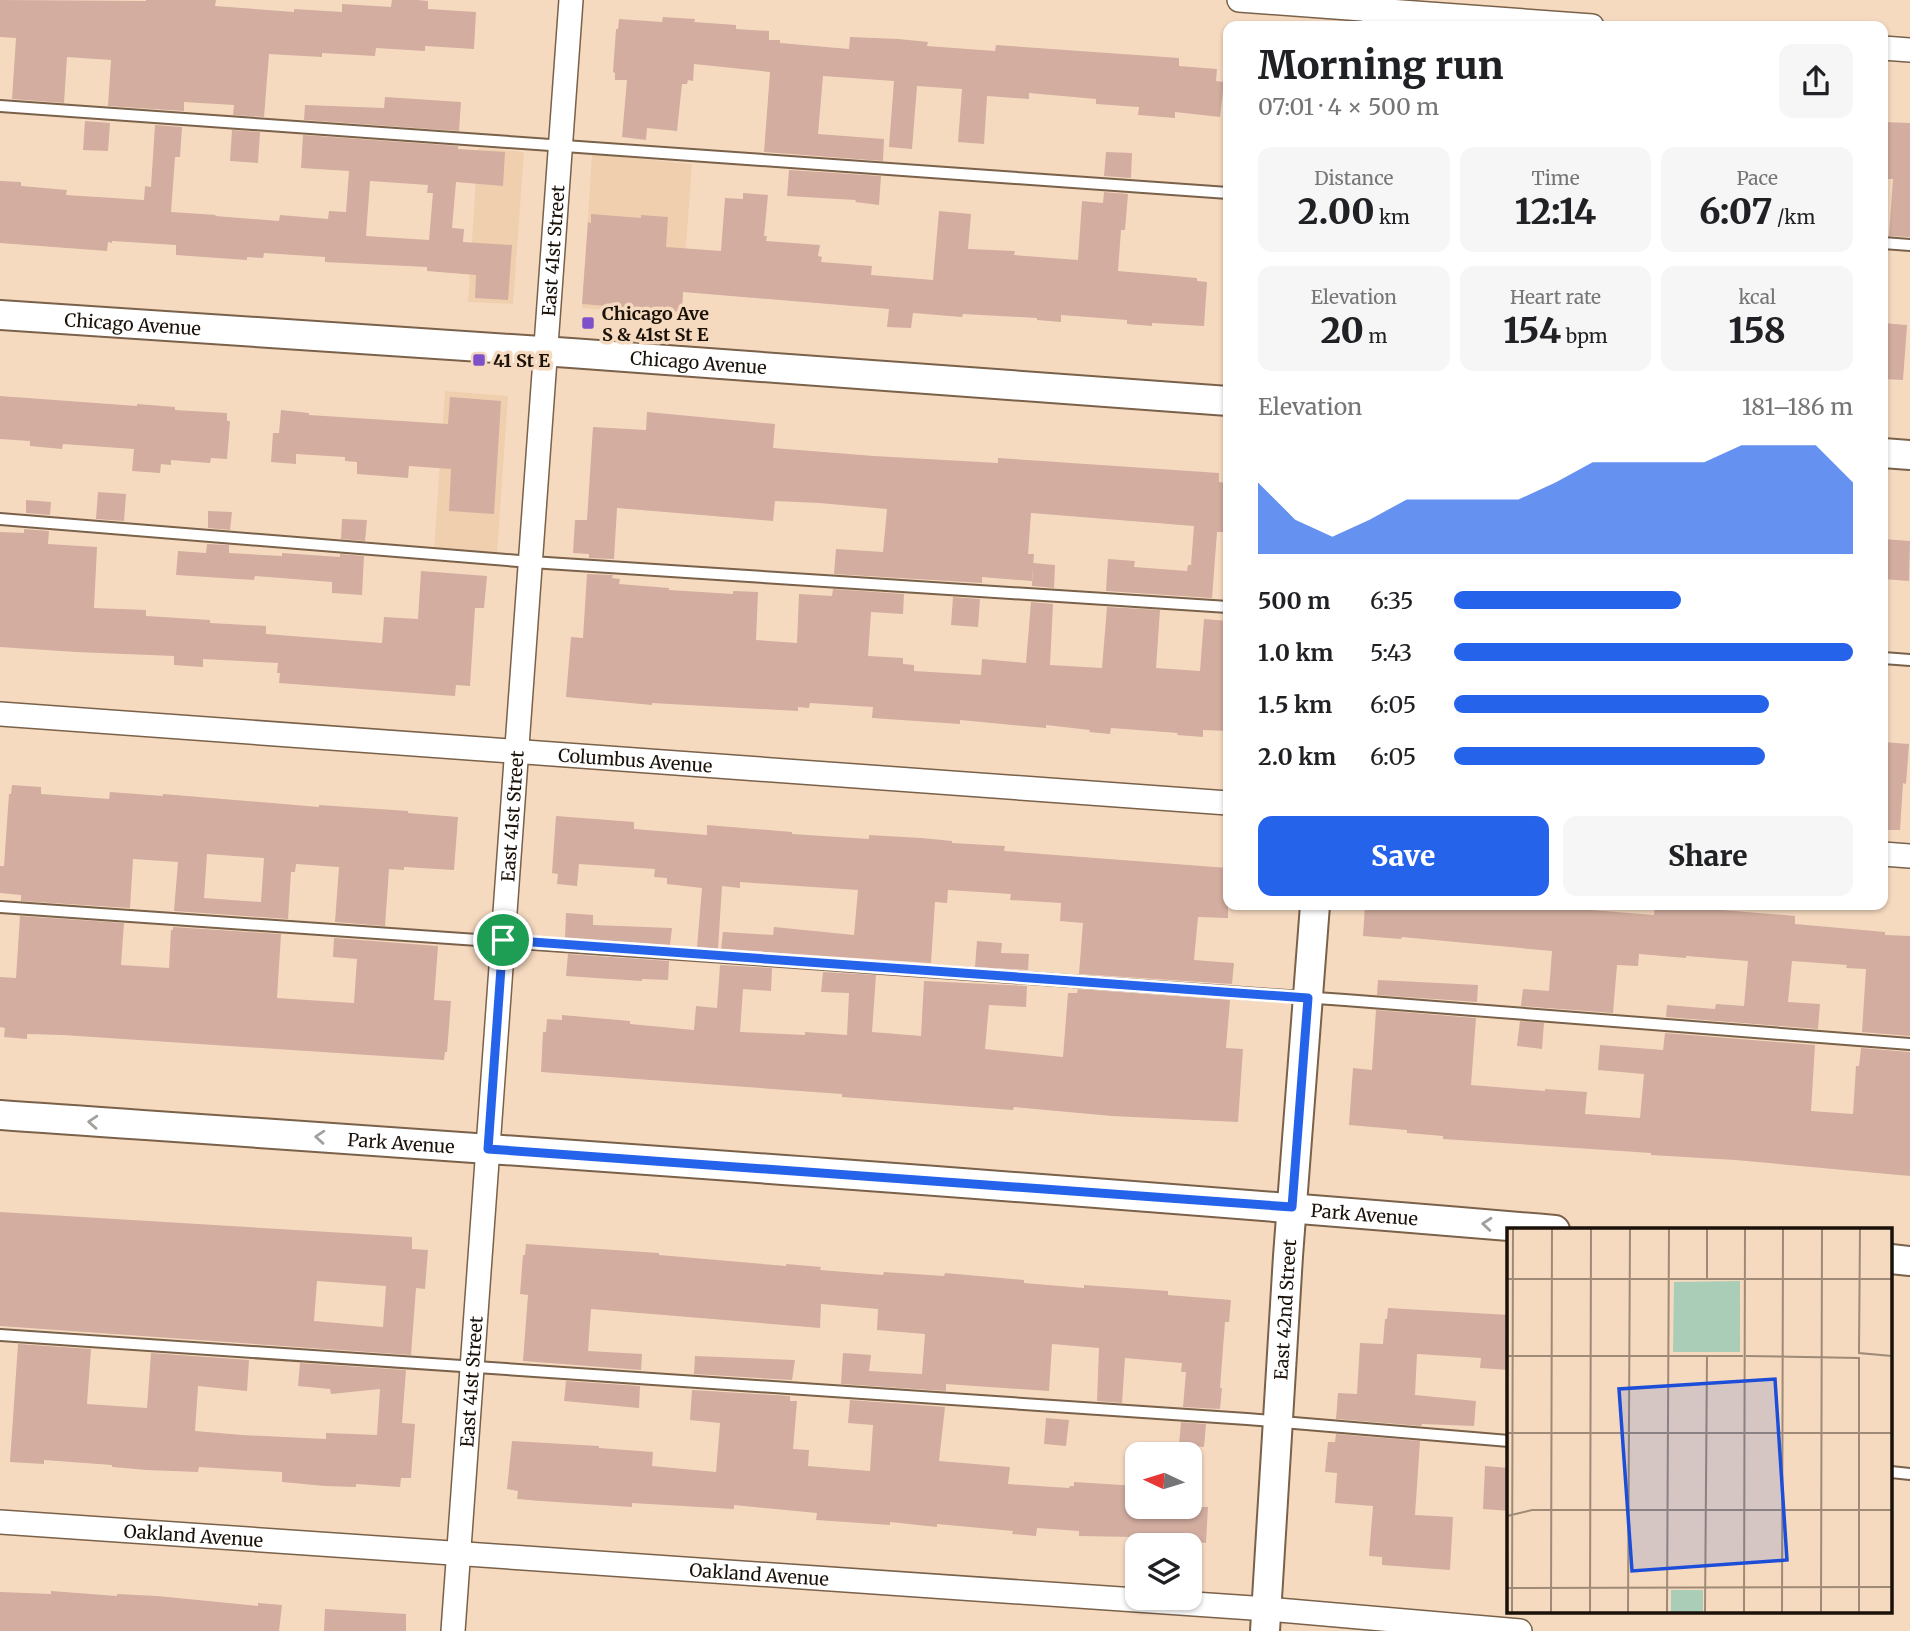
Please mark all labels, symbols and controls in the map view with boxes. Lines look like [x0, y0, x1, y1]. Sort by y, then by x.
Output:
text: Morning run [1258, 42, 1504, 89]
button: share [1779, 44, 1853, 118]
text: 07:01 · 4 × 500 m [1258, 92, 1439, 121]
text: Distance [1314, 166, 1394, 190]
text: Time [1531, 166, 1580, 190]
text: Pace [1736, 166, 1778, 190]
street label: East 41st Street [537, 184, 569, 317]
text: 2.00 [1298, 190, 1375, 234]
text: 12:14 [1515, 190, 1596, 234]
text: 6:07 [1699, 190, 1773, 234]
text: km [1375, 205, 1410, 229]
text: /km [1773, 205, 1815, 229]
text: Elevation [1311, 285, 1397, 309]
text: Heart rate [1510, 285, 1601, 309]
text: kcal [1738, 285, 1776, 309]
place label: Chicago Ave S & 41st St E [602, 302, 709, 346]
street label: Chicago Avenue [64, 308, 202, 340]
text: 20 [1320, 309, 1364, 353]
text: 154 [1503, 309, 1561, 353]
text: 158 [1728, 309, 1786, 353]
marker: Chicago Ave S & 41st St E [580, 315, 596, 331]
text: m [1364, 324, 1387, 348]
text: bpm [1561, 324, 1608, 348]
street label: Chicago Avenue [629, 346, 767, 379]
place label: 41 St E [493, 349, 550, 372]
marker: 41 St E [471, 352, 487, 368]
text: Elevation [1258, 392, 1362, 421]
text: 181–186 m [1742, 392, 1853, 421]
text: 500 m [1258, 586, 1330, 615]
text: 6:35 [1370, 586, 1413, 615]
text: 1.0 km [1258, 638, 1333, 667]
text: 5:43 [1370, 638, 1412, 667]
text: 1.5 km [1258, 690, 1332, 719]
text: 6:05 [1370, 690, 1416, 719]
text: 2.0 km [1258, 742, 1336, 771]
text: 6:05 [1370, 742, 1416, 771]
street label: Columbus Avenue [557, 743, 713, 777]
street label: East 41st Street [496, 750, 528, 883]
button: Save [1258, 816, 1549, 896]
button: Share [1563, 816, 1853, 896]
pin [473, 910, 533, 970]
icon: arrive [484, 921, 522, 959]
one-way arrow [87, 1114, 98, 1129]
street label: Park Avenue [347, 1128, 455, 1158]
one-way arrow [314, 1130, 325, 1145]
street label: Park Avenue [1310, 1198, 1419, 1230]
one-way arrow [1481, 1217, 1492, 1232]
inset map [1507, 1228, 1892, 1614]
street label: East 42nd Street [1269, 1238, 1301, 1381]
street label: East 41st Street [455, 1315, 487, 1448]
north arrow [1125, 1442, 1202, 1519]
map controls [1125, 1442, 1202, 1610]
street label: Oakland Avenue [123, 1519, 264, 1552]
button: layers [1125, 1533, 1202, 1610]
street label: Oakland Avenue [689, 1558, 830, 1590]

